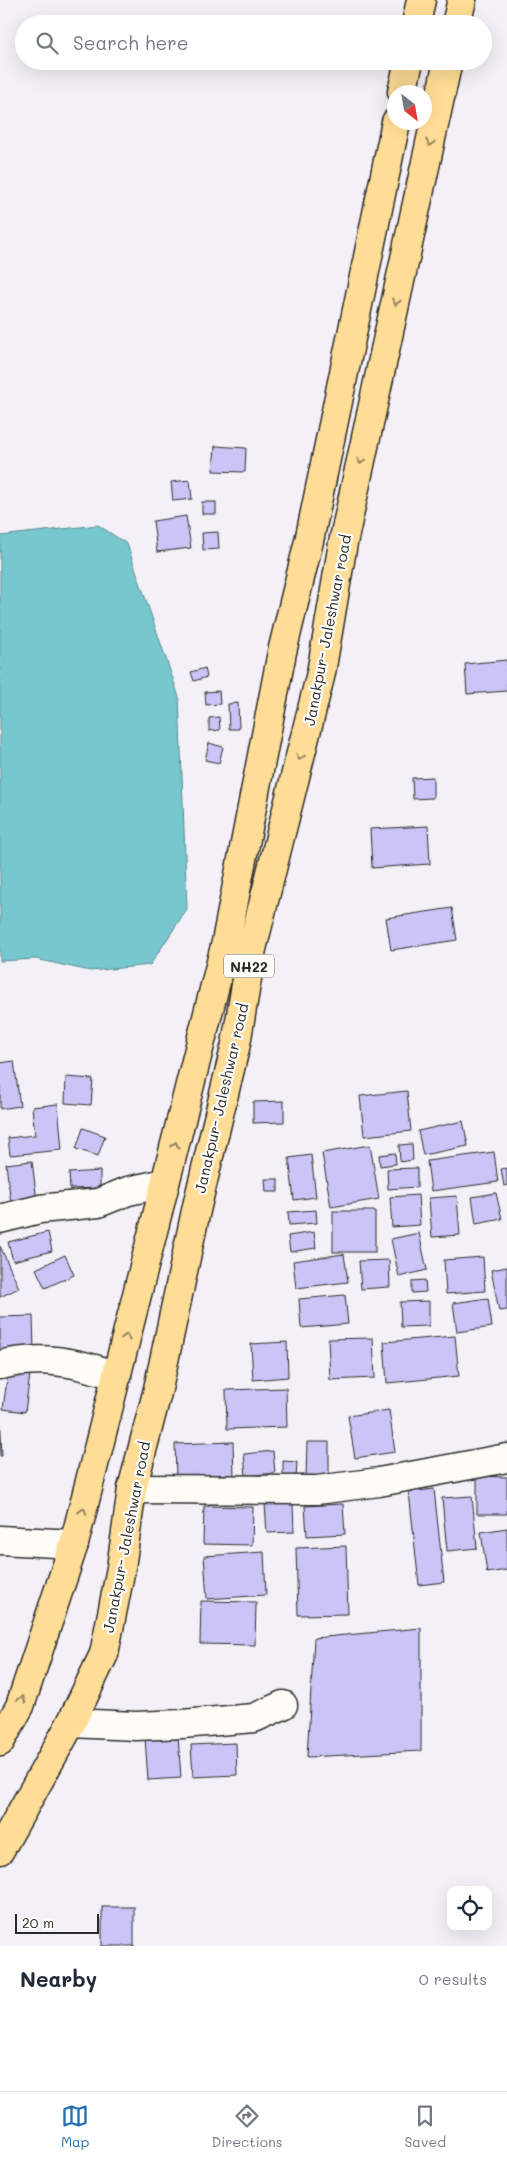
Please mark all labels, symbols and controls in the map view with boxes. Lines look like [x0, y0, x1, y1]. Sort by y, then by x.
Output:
search box [15, 15, 492, 70]
icon: search [33, 29, 61, 57]
text: Search here [73, 30, 189, 55]
north arrow [387, 85, 432, 130]
one-way arrow [426, 139, 436, 148]
one-way arrow [391, 297, 402, 306]
one-way arrow [356, 456, 367, 465]
street label: Janakpur- Jaleshwar road [299, 533, 355, 727]
one-way arrow [296, 752, 306, 760]
road number: NH22 [224, 954, 274, 978]
street label: Janakpur- Jaleshwar road [189, 1001, 253, 1195]
one-way arrow [169, 1141, 179, 1150]
one-way arrow [121, 1333, 131, 1341]
street label: Janakpur- Jaleshwar road [98, 1440, 154, 1634]
one-way arrow [77, 1508, 87, 1516]
one-way arrow [16, 1695, 26, 1704]
map controls [447, 1886, 492, 1931]
button: locate [447, 1886, 492, 1931]
scale bar [15, 1911, 99, 1934]
text: 20 m [22, 1913, 54, 1932]
text: Nearby [20, 1965, 97, 1992]
text: 0 results [419, 1968, 487, 1989]
tab: Map [61, 2102, 89, 2151]
tab: Directions [211, 2102, 283, 2151]
tab: Saved [404, 2102, 446, 2151]

